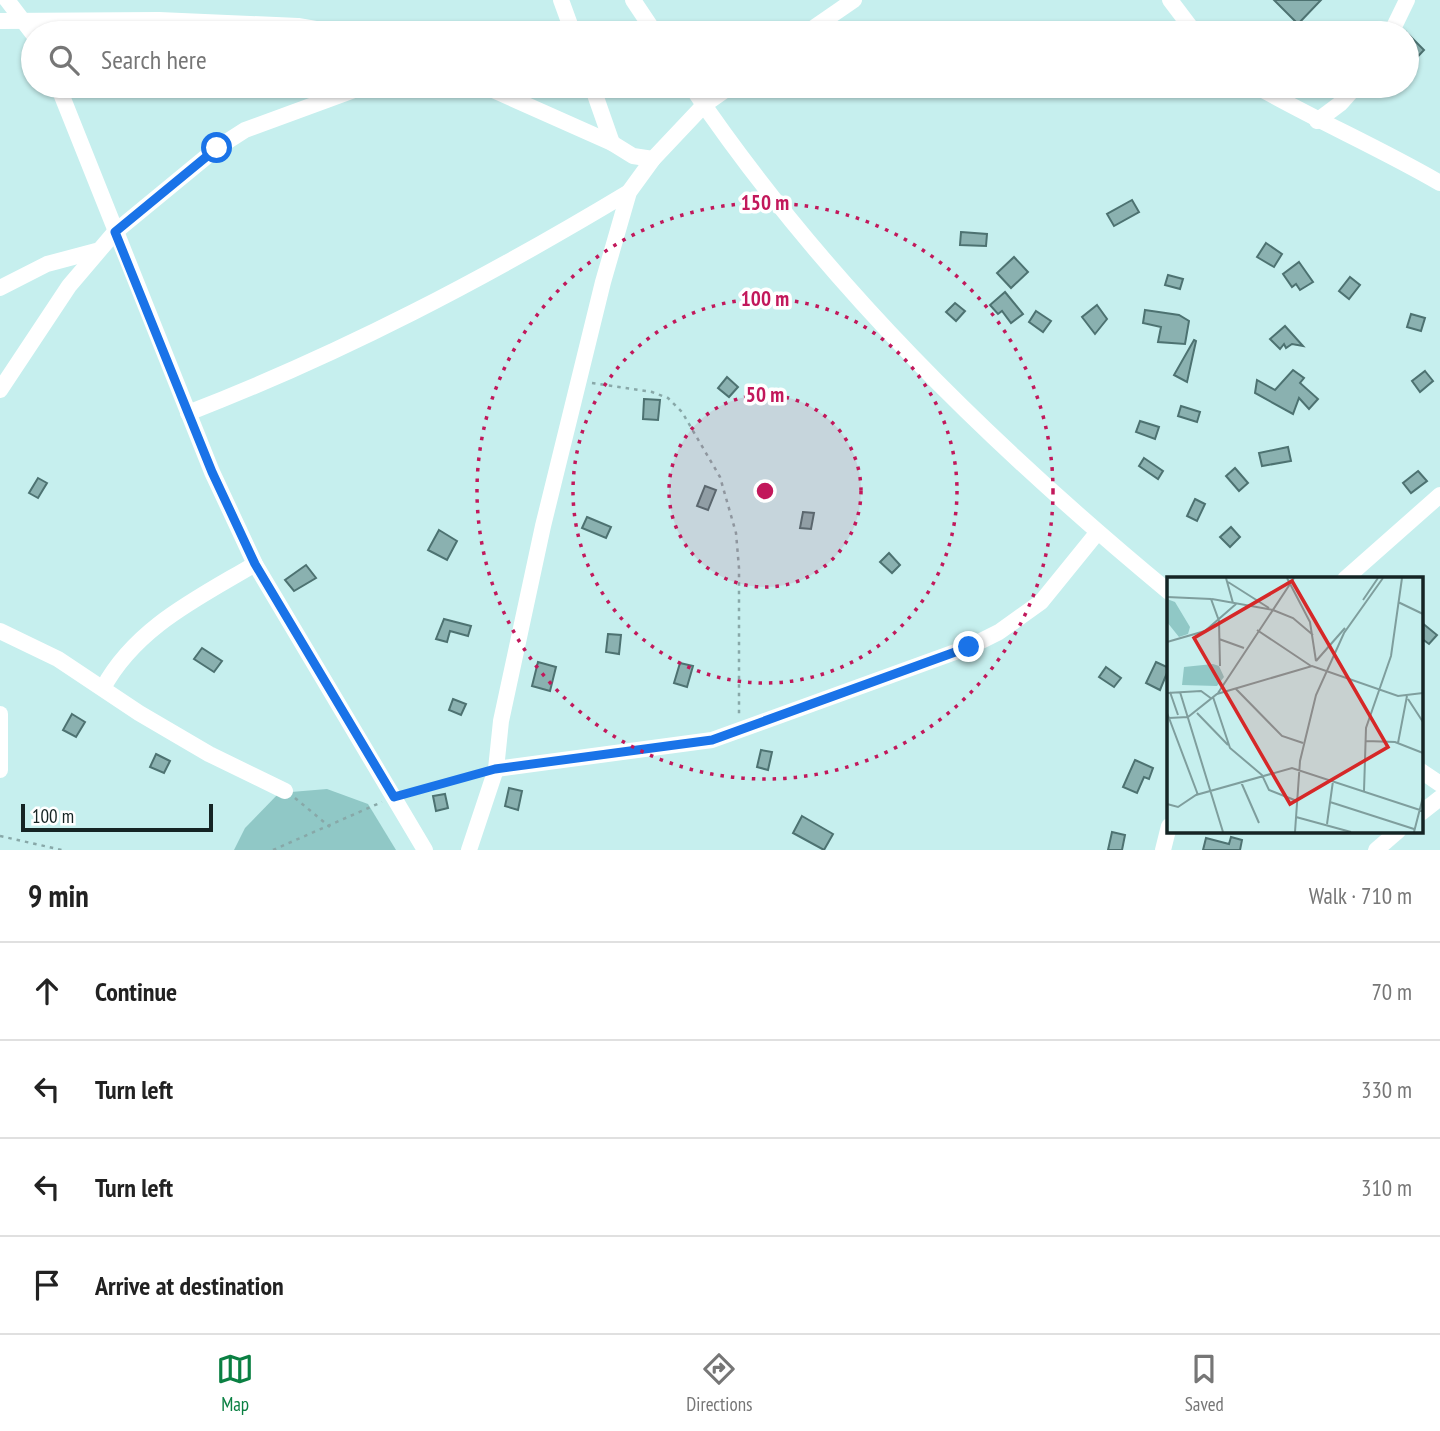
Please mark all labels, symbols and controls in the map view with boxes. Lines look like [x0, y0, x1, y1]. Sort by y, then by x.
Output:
search box [21, 21, 1419, 98]
icon: search [45, 41, 83, 79]
text: Search here [101, 43, 207, 76]
route start [201, 132, 232, 163]
text: 150 m [741, 189, 789, 216]
text: 100 m [741, 285, 789, 312]
text: 50 m [746, 381, 784, 408]
centre of rings [753, 479, 777, 503]
inset map [1167, 577, 1422, 832]
route end [953, 631, 984, 662]
scale bar [21, 801, 214, 833]
text: 100 m [32, 804, 74, 828]
text: 9 min [28, 876, 89, 915]
text: Walk · 710 m [1309, 881, 1412, 910]
icon: ahead [28, 972, 66, 1010]
text: Continue [95, 975, 177, 1008]
text: 70 m [1371, 977, 1412, 1006]
icon: left [28, 1070, 66, 1108]
text: Turn left [95, 1073, 173, 1106]
text: 330 m [1361, 1075, 1412, 1104]
icon: left [28, 1168, 66, 1206]
text: Turn left [95, 1171, 173, 1204]
text: 310 m [1361, 1173, 1412, 1202]
icon: arrive [28, 1266, 66, 1304]
text: Arrive at destination [95, 1269, 284, 1302]
tab: Map [216, 1350, 254, 1416]
tab: Directions [686, 1350, 752, 1416]
tab: Saved [1185, 1350, 1224, 1416]

